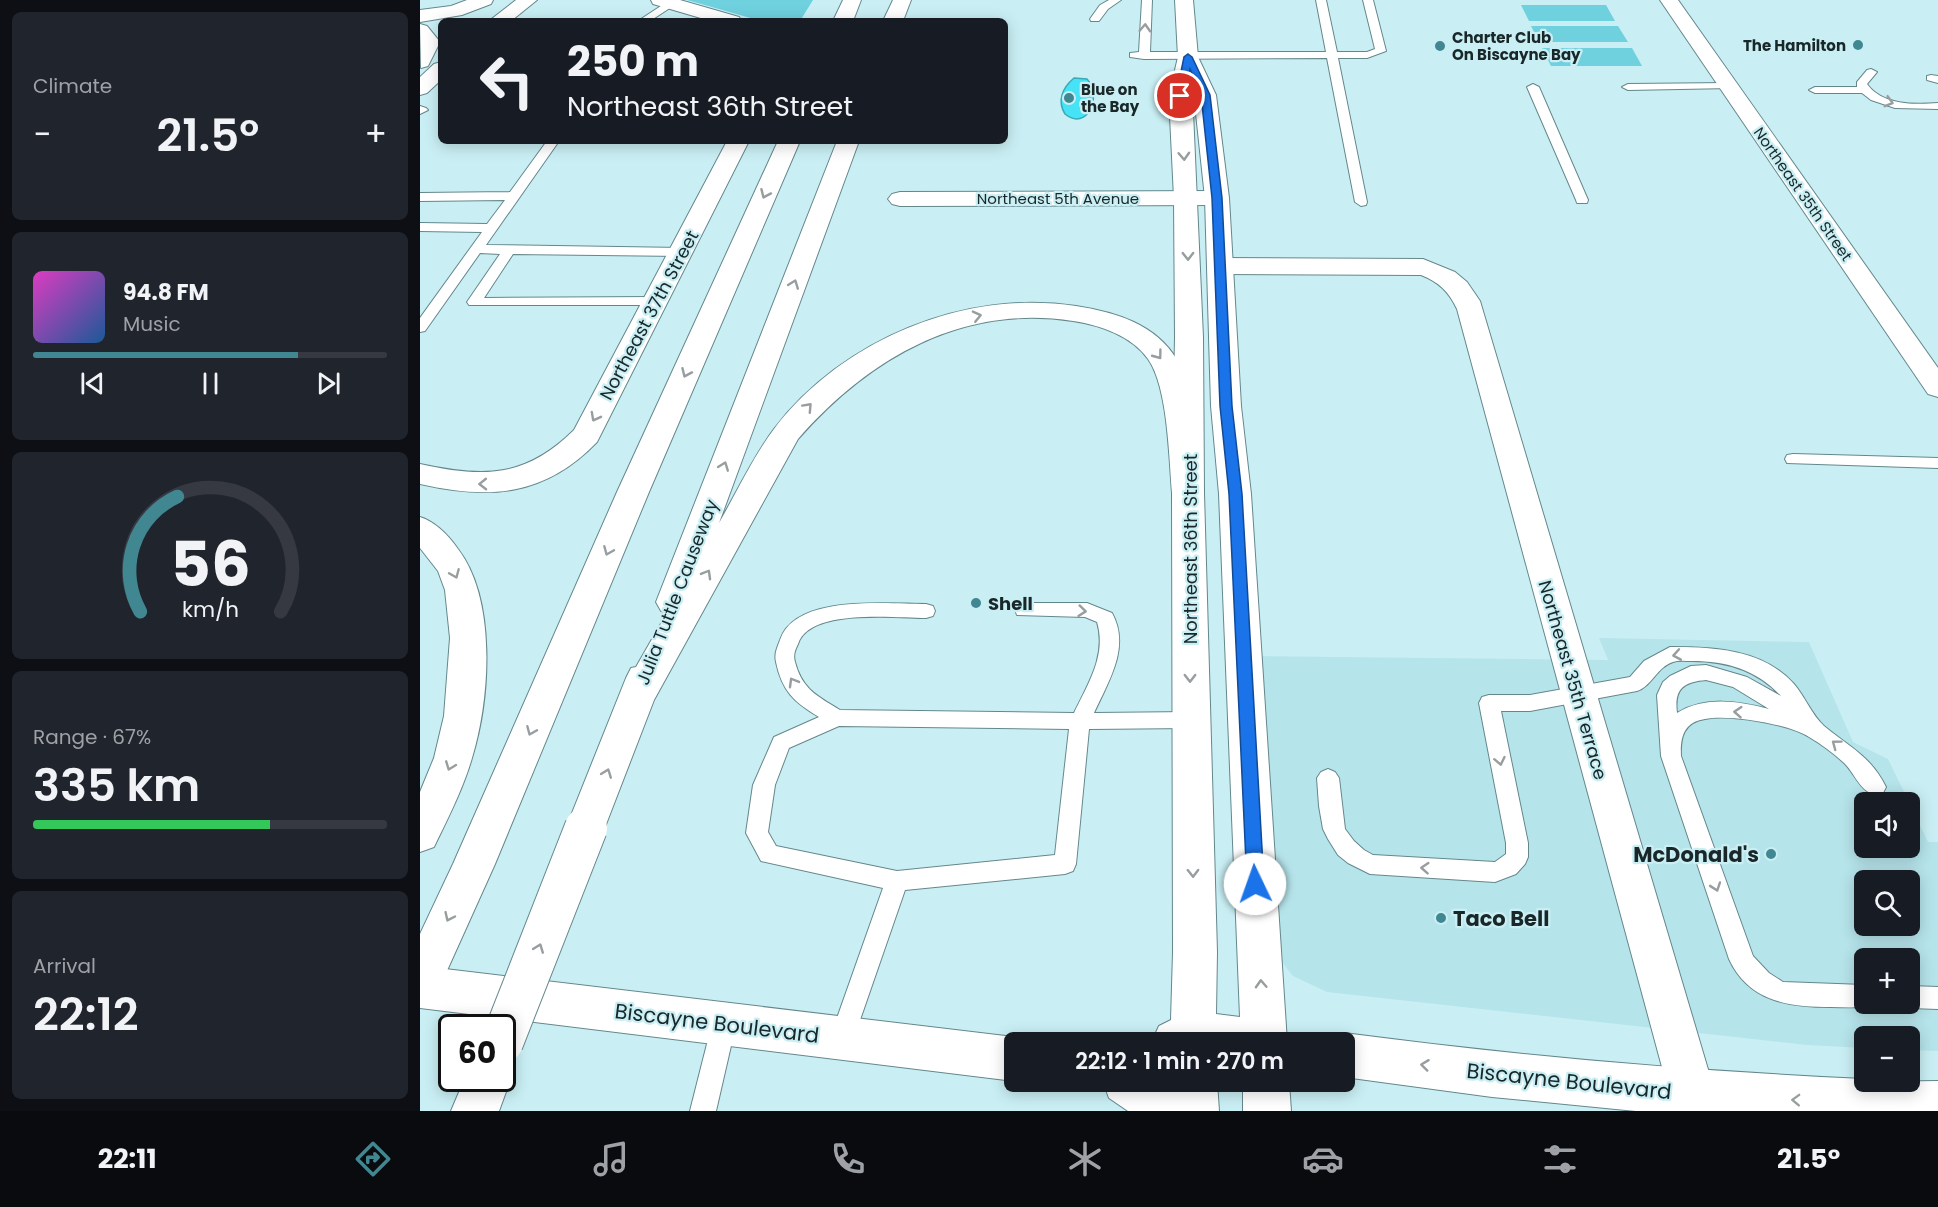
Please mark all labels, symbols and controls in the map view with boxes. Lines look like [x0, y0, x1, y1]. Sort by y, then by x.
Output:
one-way arrow [1139, 24, 1152, 33]
place label: Charter Club On Biscayne Bay [1452, 27, 1581, 65]
text: 250 m [567, 32, 699, 91]
place label: The Hamilton [1743, 35, 1846, 56]
marker: The Hamilton [1851, 38, 1865, 52]
marker: Charter Club On Biscayne Bay [1433, 39, 1447, 53]
icon: left [468, 42, 546, 120]
pin [1154, 70, 1205, 121]
text: Climate [33, 72, 112, 100]
place label: Blue on the Bay [1081, 79, 1140, 117]
icon: arrive [1163, 79, 1196, 112]
text: Northeast 36th Street [567, 88, 853, 125]
marker: Blue on the Bay [1062, 91, 1076, 105]
one-way arrow [1883, 95, 1894, 107]
text: 21.5° [156, 104, 259, 167]
text: − [33, 111, 51, 158]
text: + [364, 111, 387, 158]
street label: Northeast 35th Street [1749, 123, 1857, 265]
one-way arrow [1177, 152, 1190, 161]
one-way arrow [760, 188, 772, 199]
street label: Northeast 5th Avenue [977, 188, 1139, 209]
street label: Northeast 37th Street [594, 226, 704, 404]
one-way arrow [1181, 252, 1194, 261]
text: 94.8 FM [123, 277, 209, 308]
one-way arrow [786, 279, 799, 289]
text: Music [123, 310, 181, 338]
one-way arrow [972, 311, 982, 324]
one-way arrow [1151, 348, 1162, 359]
one-way arrow [681, 366, 693, 377]
icon: previous [76, 367, 109, 400]
icon: pause [194, 367, 227, 400]
icon: next [312, 367, 345, 400]
one-way arrow [801, 403, 812, 414]
one-way arrow [591, 411, 602, 421]
street label: Northeast 36th Street [1178, 454, 1203, 644]
one-way arrow [717, 461, 730, 472]
one-way arrow [478, 478, 487, 490]
street label: Julia Tuttle Causeway [630, 496, 724, 688]
text: 56 [170, 521, 250, 609]
one-way arrow [603, 545, 615, 556]
one-way arrow [448, 568, 460, 579]
one-way arrow [700, 569, 712, 580]
street label: Northeast 35th Terrace [1533, 577, 1613, 783]
place label: Shell [988, 591, 1033, 616]
text: km/h [181, 595, 239, 626]
marker: Shell [969, 596, 983, 610]
one-way arrow [1077, 604, 1087, 617]
one-way arrow [1672, 648, 1682, 661]
one-way arrow [1184, 673, 1197, 682]
one-way arrow [789, 678, 800, 688]
one-way arrow [1734, 705, 1743, 718]
text: Range · 67% [33, 723, 151, 751]
one-way arrow [526, 724, 538, 735]
one-way arrow [1831, 741, 1842, 752]
text: 335 km [33, 754, 200, 817]
one-way arrow [1493, 755, 1506, 765]
one-way arrow [444, 760, 457, 771]
one-way arrow [600, 768, 613, 779]
map controls [1854, 792, 1920, 1092]
button: sound [1854, 792, 1920, 858]
place label: McDonald's [1633, 840, 1759, 869]
marker: McDonald's [1764, 847, 1778, 861]
position arrow [1223, 852, 1287, 916]
one-way arrow [1421, 862, 1430, 875]
one-way arrow [1187, 868, 1199, 877]
button: search [1854, 870, 1920, 936]
one-way arrow [1709, 881, 1721, 892]
place label: Taco Bell [1453, 904, 1549, 933]
one-way arrow [445, 911, 457, 922]
marker: Taco Bell [1434, 911, 1448, 925]
one-way arrow [532, 944, 544, 955]
button: + [1854, 948, 1920, 1014]
text: Arrival [33, 952, 96, 980]
one-way arrow [1254, 980, 1267, 989]
text: 22:12 [33, 983, 139, 1046]
street label: Biscayne Boulevard [613, 996, 821, 1050]
speed limit sign: 60 [438, 1014, 516, 1092]
button: − [1854, 1026, 1920, 1092]
text: 22:12 · 1 min · 270 m [1075, 1046, 1284, 1077]
street label: Biscayne Boulevard [1465, 1056, 1673, 1106]
one-way arrow [1420, 1060, 1429, 1072]
one-way arrow [1791, 1094, 1800, 1106]
icon: directions [352, 1138, 394, 1180]
icon: music [590, 1138, 632, 1180]
icon: phone [827, 1138, 869, 1180]
icon: climate [1064, 1138, 1106, 1180]
icon: car [1302, 1138, 1344, 1180]
icon: filters [1539, 1138, 1581, 1180]
text: 22:11 [98, 1140, 157, 1177]
text: 21.5° [1777, 1140, 1840, 1177]

